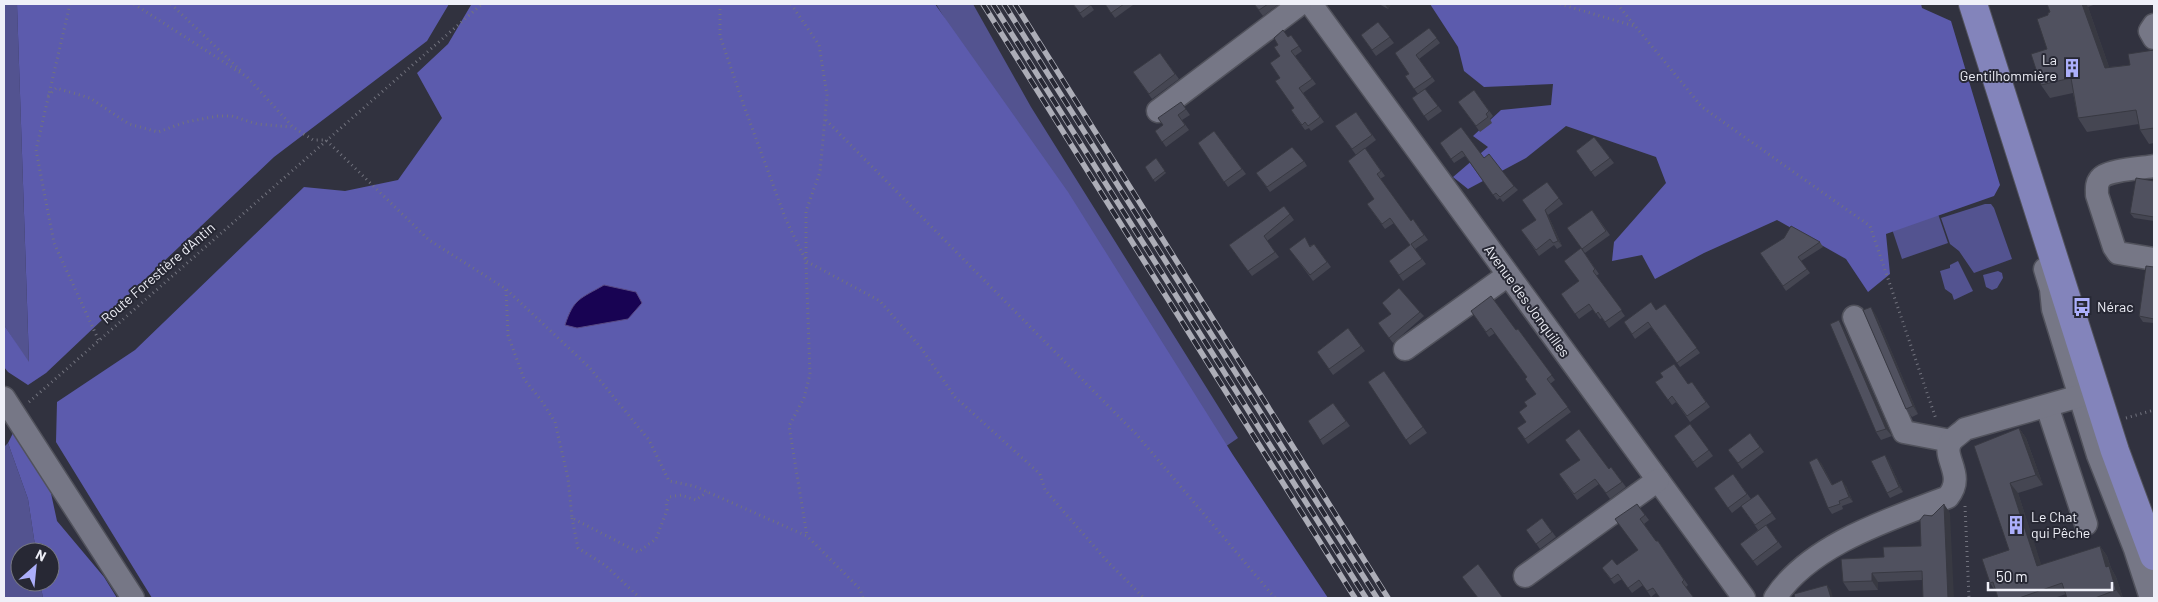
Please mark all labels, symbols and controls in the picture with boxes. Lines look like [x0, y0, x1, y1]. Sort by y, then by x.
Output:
place label: La Gentilhommière [1960, 51, 2057, 84]
building icon: La Gentilhommière [2061, 57, 2083, 79]
street label: Route Forestière d'Antin [97, 219, 218, 327]
street label: Avenue des Jonquilles [1481, 241, 1574, 360]
bus stop icon: Nérac [2071, 296, 2093, 318]
place label: Nérac [2097, 298, 2133, 315]
place label: Le Chat qui Pêche [2031, 508, 2090, 541]
building icon: Le Chat qui Pêche [2005, 514, 2027, 536]
north arrow [10, 542, 60, 592]
text: N [33, 545, 49, 565]
scale bar [1988, 560, 2112, 592]
text: 50 m [1996, 567, 2028, 585]

